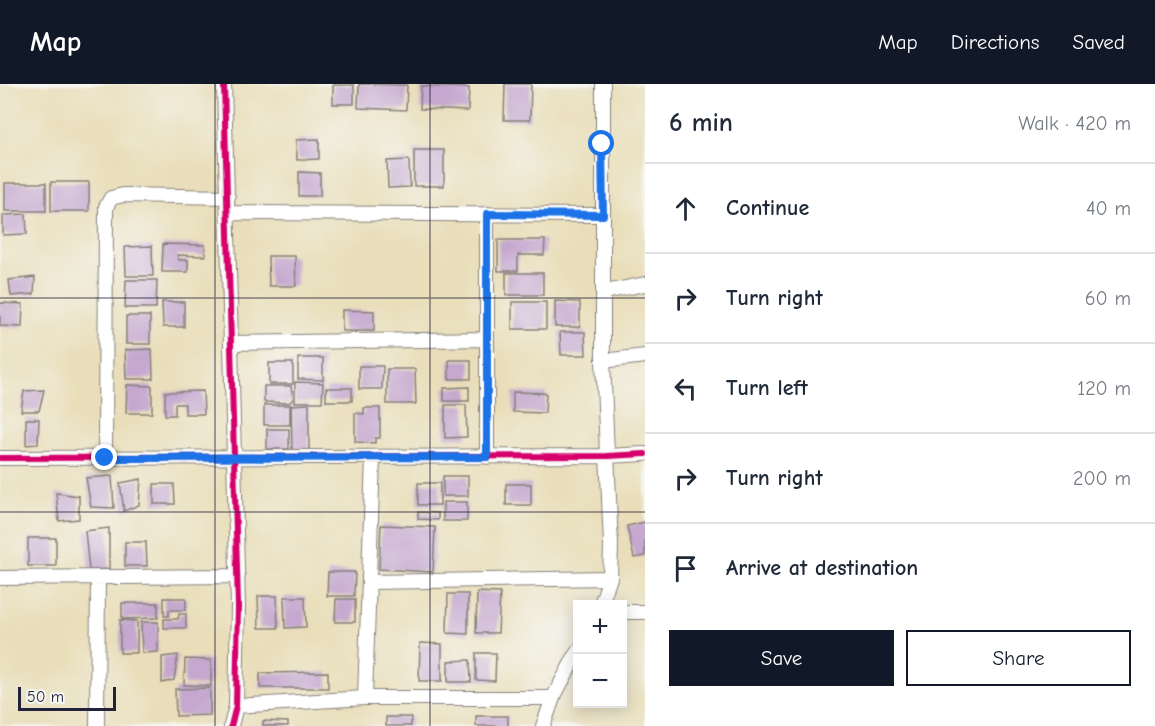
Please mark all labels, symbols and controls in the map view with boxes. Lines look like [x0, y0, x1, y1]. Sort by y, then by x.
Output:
text: Map [30, 26, 81, 58]
text: Map [878, 30, 918, 54]
text: Directions [951, 30, 1040, 54]
text: Saved [1073, 30, 1125, 54]
text: 6 min [669, 108, 733, 138]
text: Walk · 420 m [1018, 112, 1131, 135]
route start [588, 130, 614, 156]
icon: ahead [669, 192, 702, 225]
text: Continue [726, 195, 809, 221]
text: 40 m [1086, 197, 1131, 220]
icon: right [669, 282, 702, 315]
text: Turn right [726, 285, 823, 311]
text: 60 m [1085, 287, 1131, 310]
icon: left [669, 372, 702, 405]
text: Turn left [726, 375, 808, 401]
text: 120 m [1077, 377, 1131, 400]
route end [91, 444, 117, 470]
icon: right [669, 462, 702, 495]
text: Turn right [726, 465, 823, 491]
text: 200 m [1073, 467, 1131, 490]
icon: arrive [669, 552, 702, 585]
text: Arrive at destination [726, 555, 918, 581]
map controls [573, 600, 627, 708]
button: + [573, 600, 627, 654]
button: Save [669, 630, 894, 686]
button: Share [906, 630, 1131, 686]
button: − [573, 654, 627, 708]
scale bar [18, 684, 116, 712]
text: 50 m [27, 688, 64, 706]

